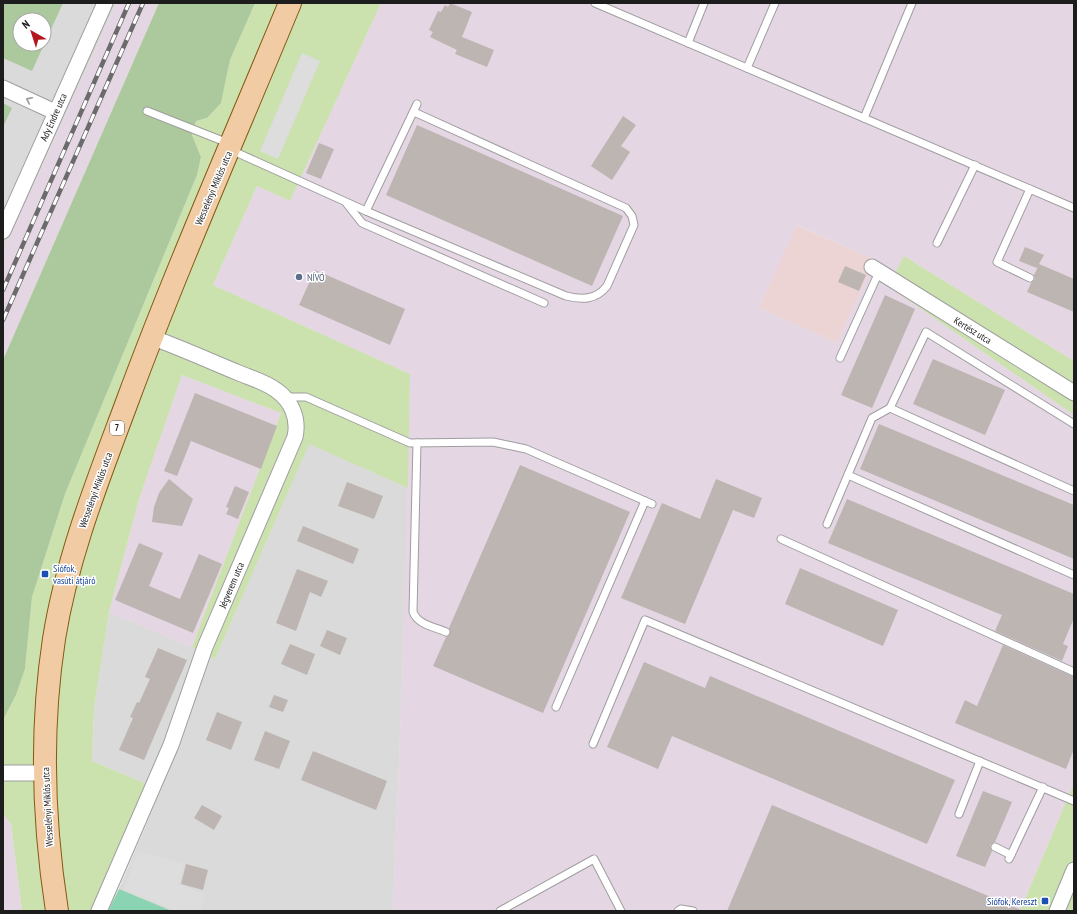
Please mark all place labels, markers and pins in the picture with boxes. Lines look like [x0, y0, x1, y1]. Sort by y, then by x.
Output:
place label: NÍVÓ [307, 271, 325, 284]
marker: NÍVÓ [294, 272, 304, 282]
place label: Siófok, vasúti átjáró [53, 562, 96, 587]
marker: Siófok, vasúti átjáró [40, 569, 50, 579]
place label: Siófok, Kereszt [987, 895, 1037, 908]
marker: Siófok, Kereszt [1040, 896, 1050, 906]

